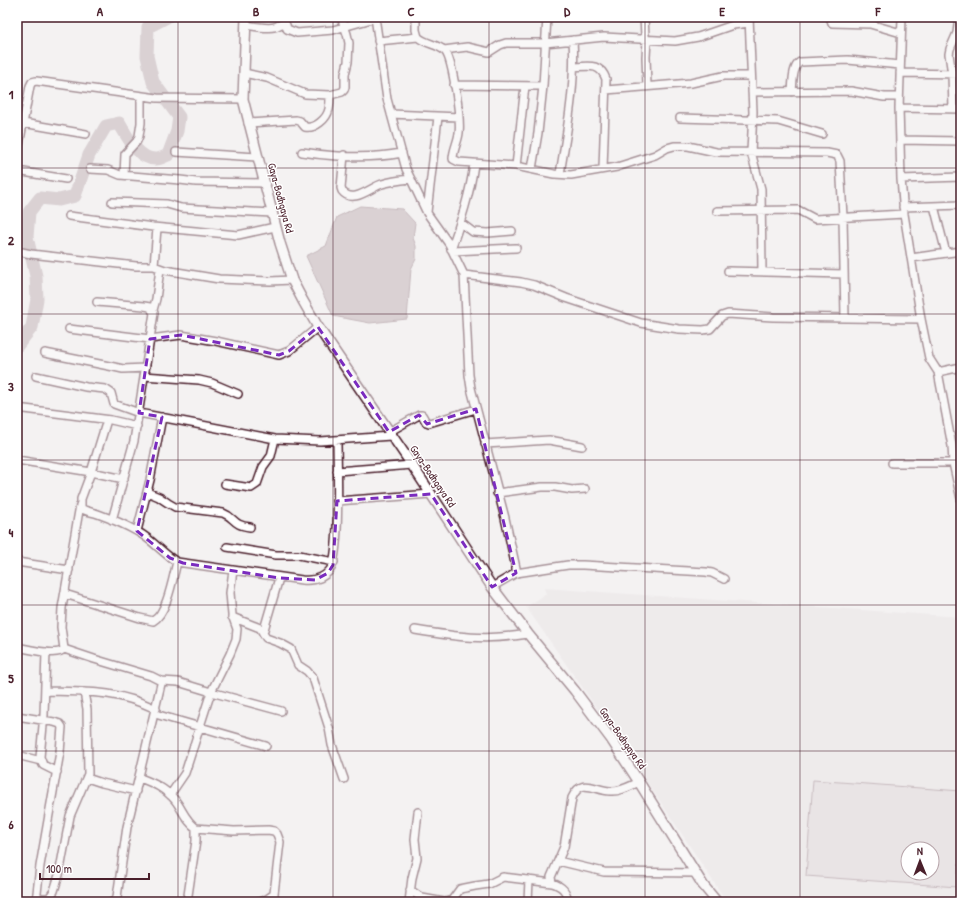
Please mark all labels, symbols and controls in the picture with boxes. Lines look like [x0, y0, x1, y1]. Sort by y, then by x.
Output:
text: A [97, 2, 104, 20]
text: B [253, 2, 260, 20]
text: C [407, 2, 415, 20]
text: D [564, 2, 571, 20]
text: E [719, 2, 725, 20]
text: F [875, 2, 882, 20]
text: 1 [9, 85, 14, 103]
street label: Gaya-Bodhgaya Rd [265, 161, 297, 235]
text: 2 [8, 231, 15, 249]
text: 3 [8, 377, 14, 395]
street label: Gaya-Bodhgaya Rd [407, 442, 459, 510]
text: 4 [9, 523, 14, 541]
text: 5 [8, 669, 14, 687]
street label: Gaya-Bodhgaya Rd [597, 705, 650, 772]
text: 6 [8, 815, 14, 833]
north arrow [900, 841, 940, 881]
text: N [917, 844, 923, 858]
scale bar [40, 855, 149, 881]
text: 100 m [46, 860, 72, 877]

